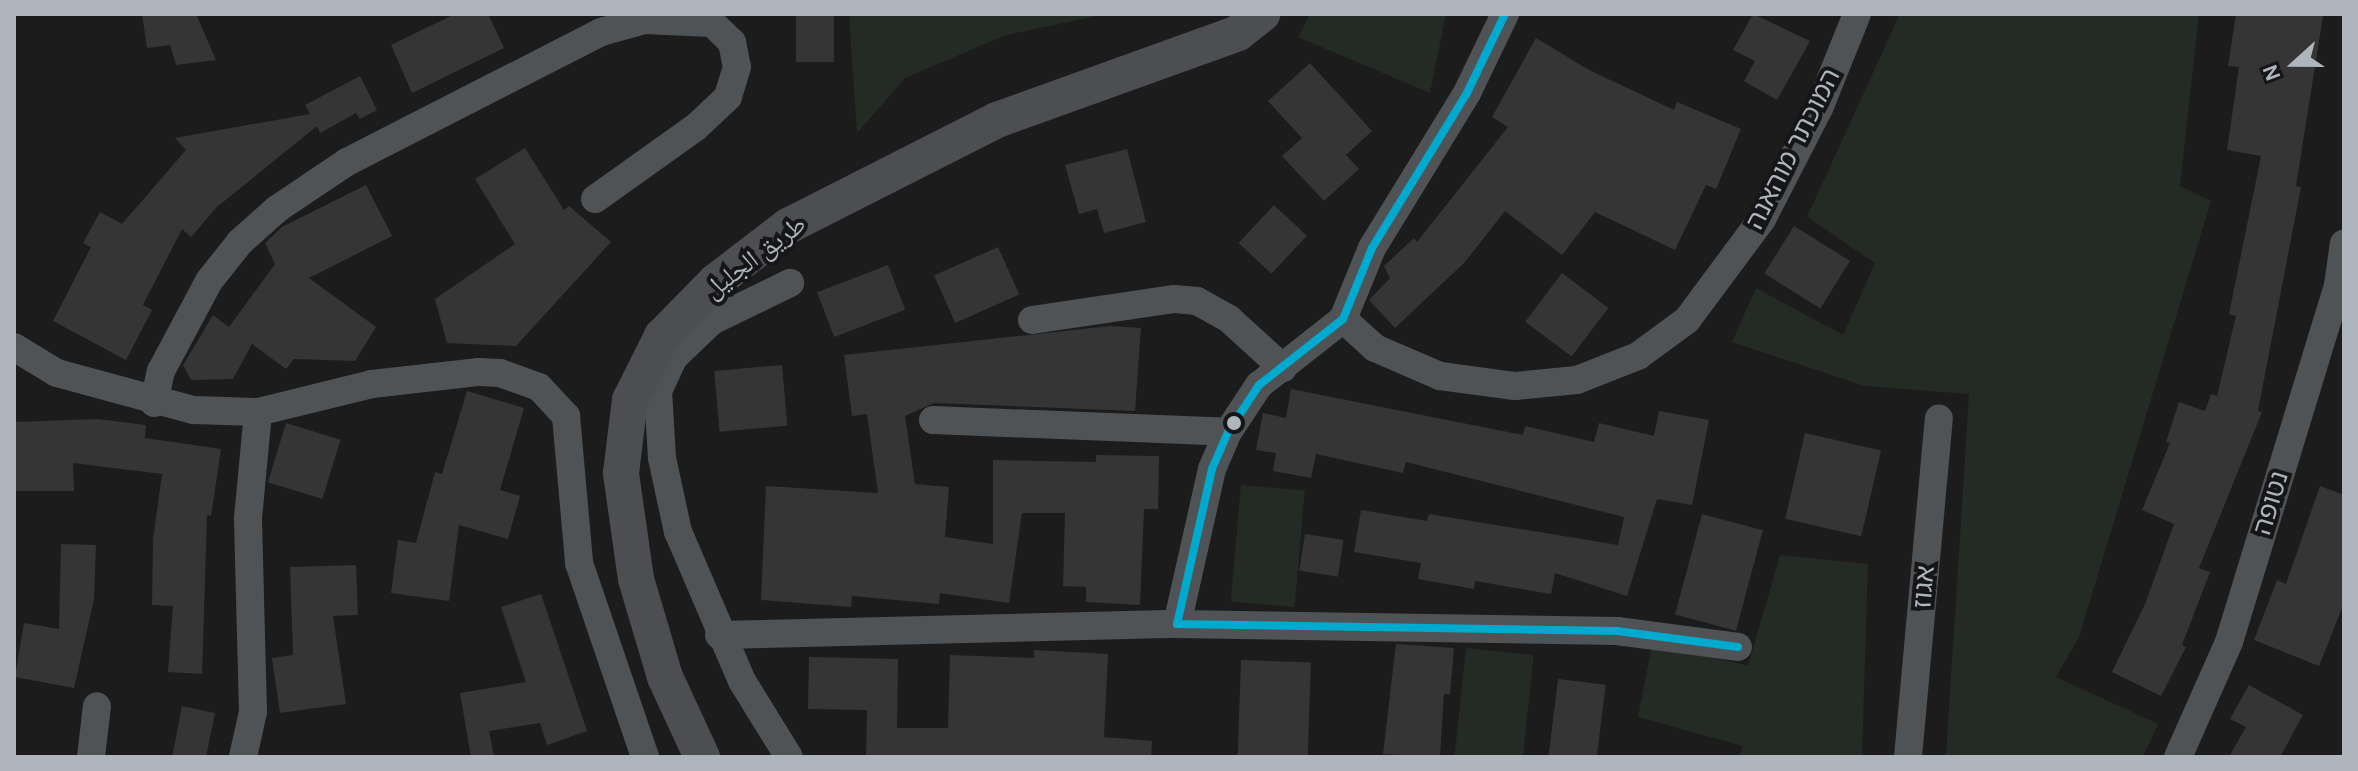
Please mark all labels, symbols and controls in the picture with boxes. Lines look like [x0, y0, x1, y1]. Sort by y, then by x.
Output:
north arrow [2254, 24, 2334, 104]
text: N [2257, 61, 2287, 85]
street label: המוכתר מוהאנה [1739, 63, 1847, 235]
street label: طريق الجليل [698, 209, 812, 305]
unlabelled marker [1226, 415, 1242, 431]
street label: נטופה [2247, 467, 2295, 539]
street label: אגוז [1907, 564, 1941, 610]

